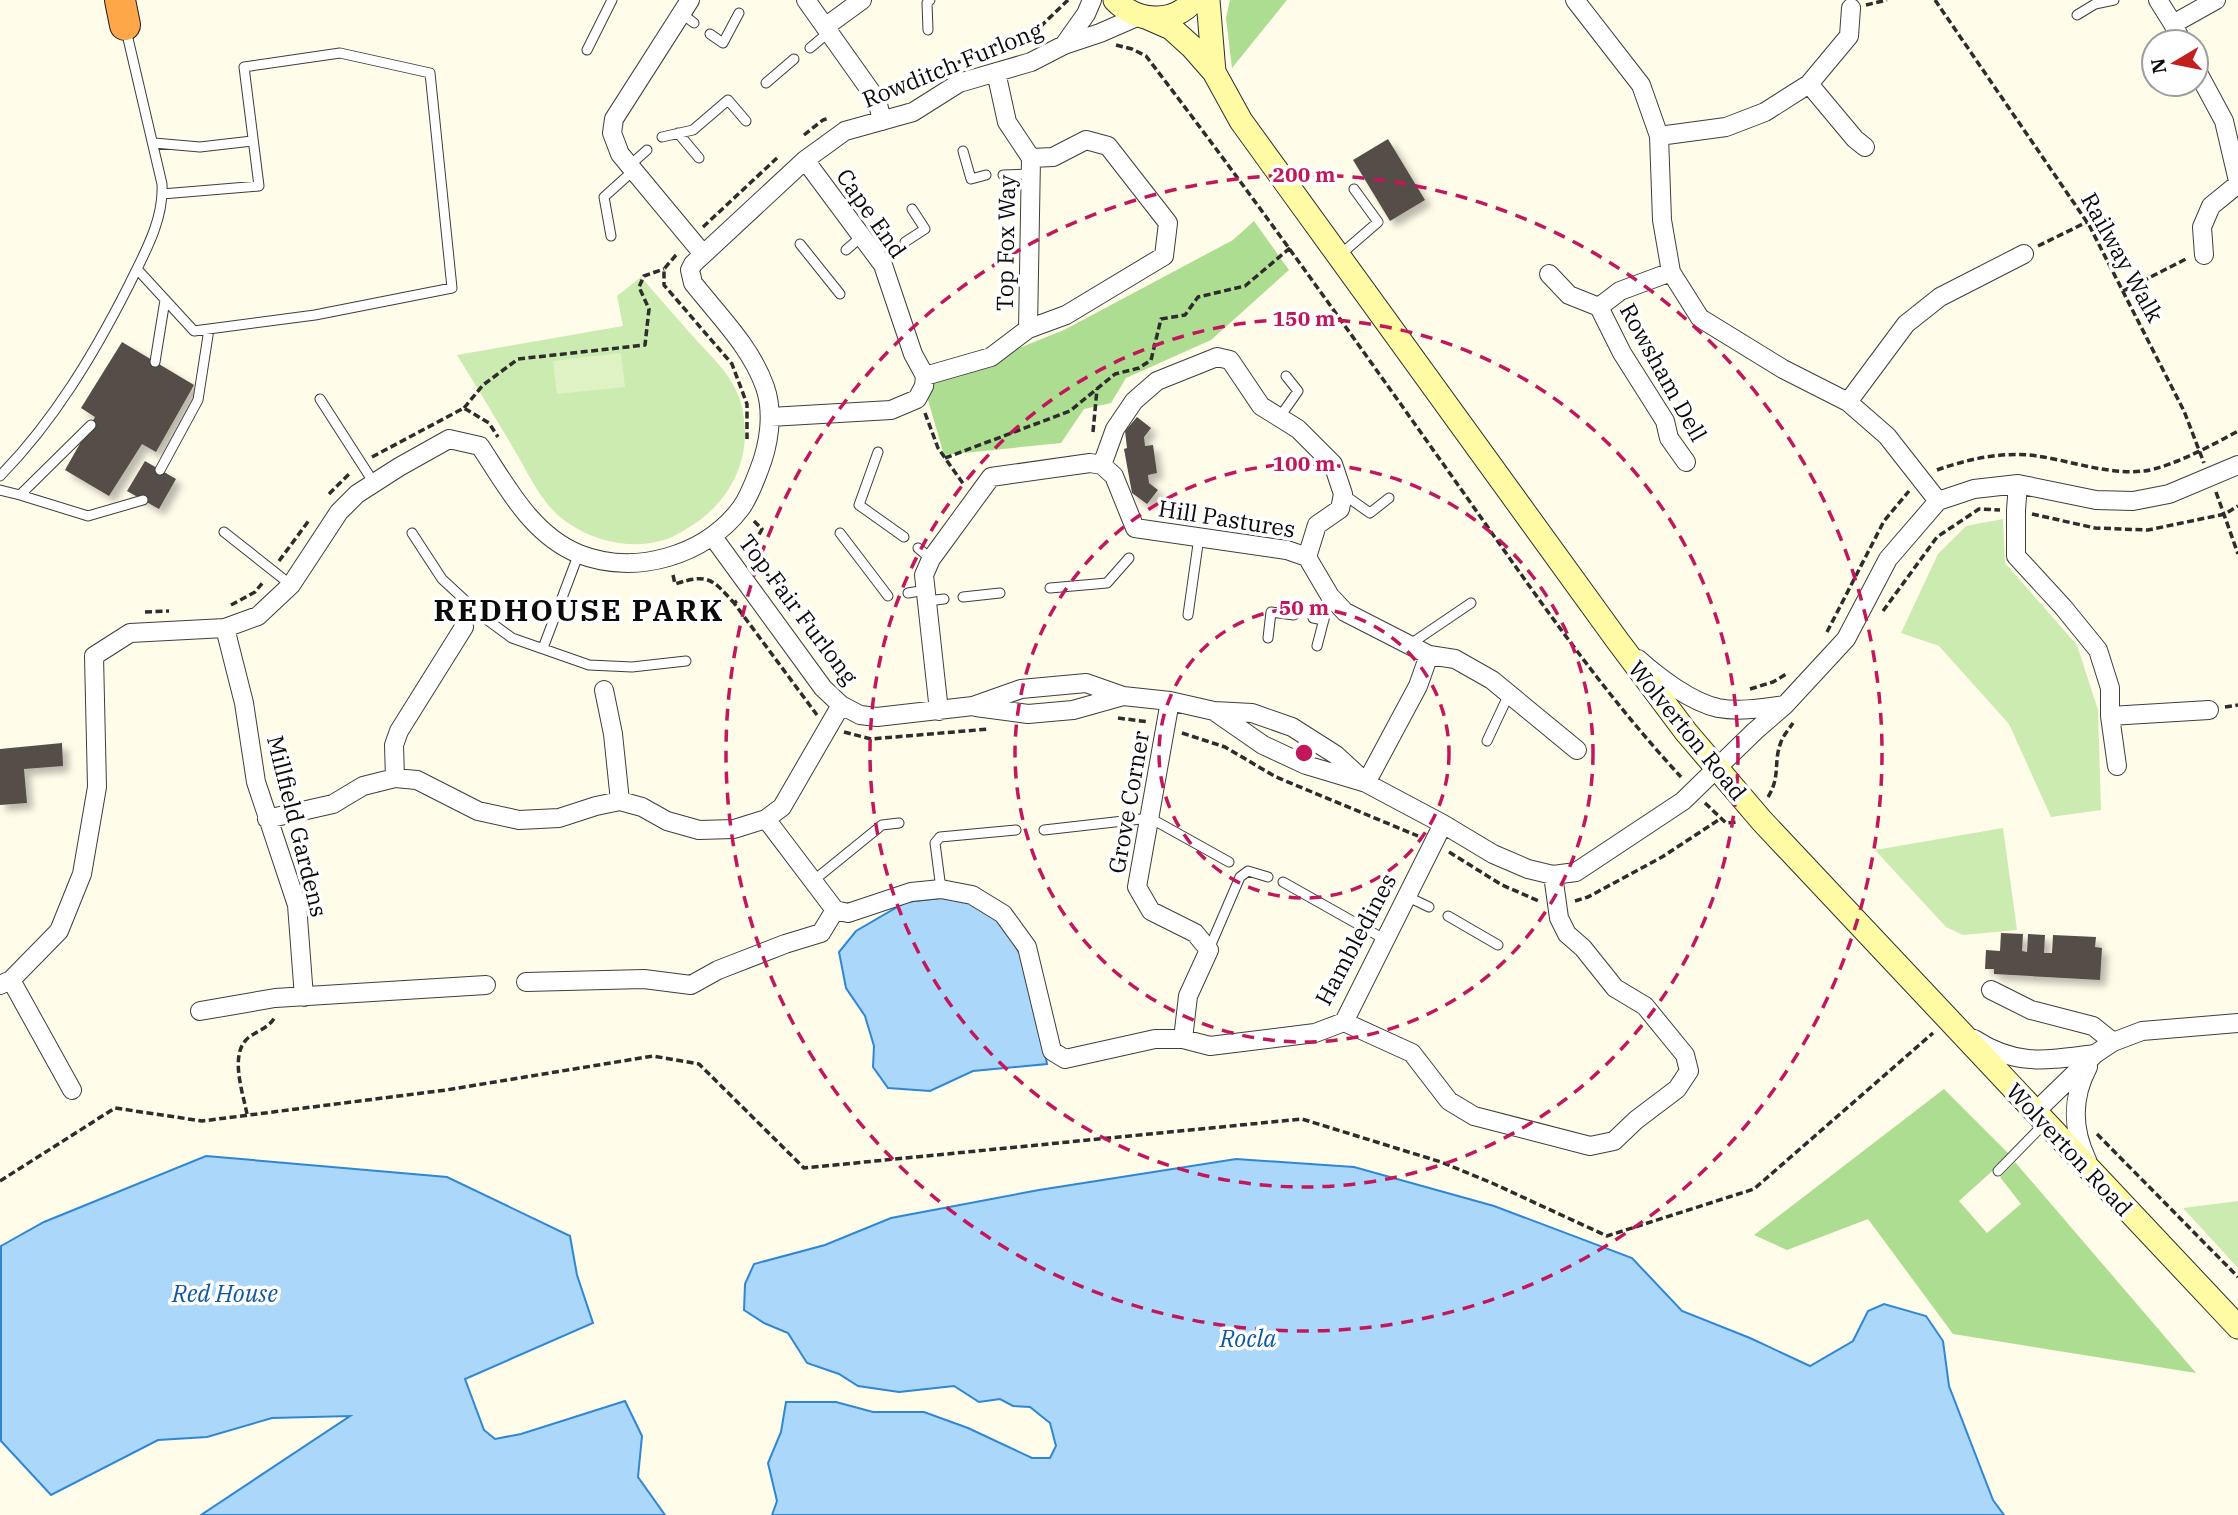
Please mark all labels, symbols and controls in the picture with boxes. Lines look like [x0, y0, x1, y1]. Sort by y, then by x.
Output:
street label: Rowditch Furlong [857, 14, 1047, 114]
north arrow [2140, 28, 2210, 98]
text: N [2145, 56, 2171, 75]
text: 200 m [1272, 160, 1336, 188]
street label: Cape End [830, 162, 914, 264]
street label: Top Fox Way [989, 174, 1021, 311]
street label: Railway Walk [2075, 187, 2171, 328]
street label: Rowsham Dell [1614, 298, 1714, 446]
text: 150 m [1272, 304, 1336, 332]
text: 100 m [1272, 449, 1336, 477]
street label: Hill Pastures [1156, 492, 1298, 544]
street label: Top Fair Furlong [733, 528, 866, 690]
district label: REDHOUSE PARK [434, 590, 724, 629]
text: 50 m [1279, 593, 1329, 621]
street label: Wolverton Road [1622, 654, 1754, 806]
street label: Grove Corner [1101, 728, 1155, 876]
street label: Millfield Gardens [261, 732, 335, 920]
centre of rings [1292, 741, 1316, 765]
street label: Hambledines [1308, 868, 1402, 1010]
street label: Wolverton Road [2000, 1076, 2140, 1222]
water label: Red House [171, 1277, 278, 1309]
water label: Rocla [1219, 1322, 1276, 1354]

